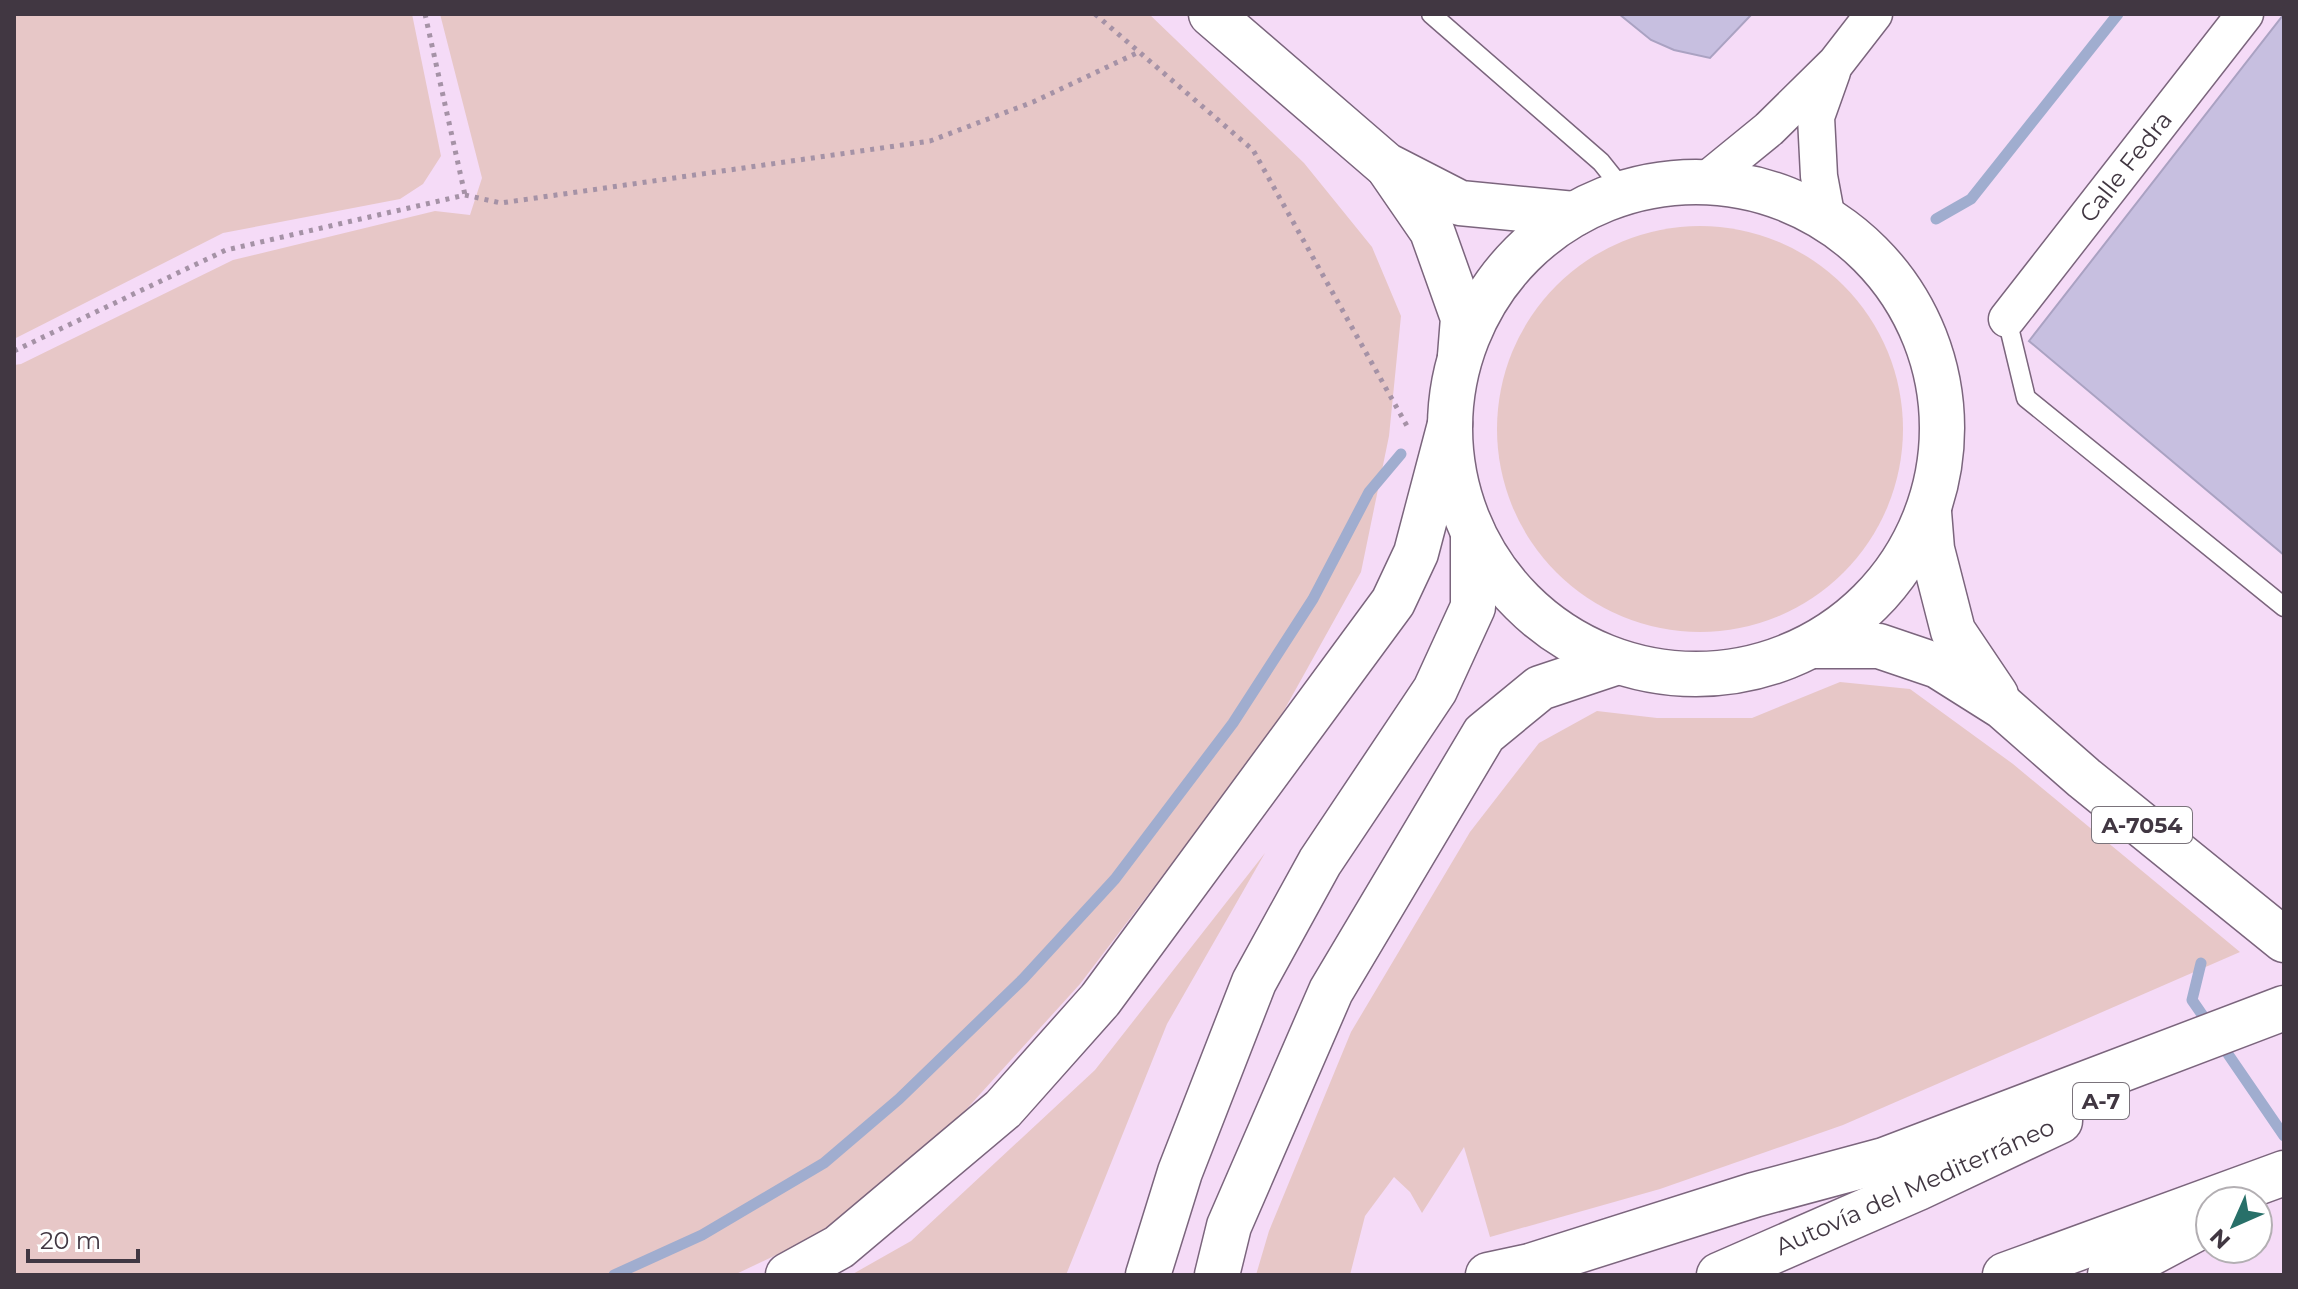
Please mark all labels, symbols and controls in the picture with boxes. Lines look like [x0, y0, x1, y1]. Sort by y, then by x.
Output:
street label: Calle Fedra [2073, 105, 2178, 228]
road number: A-7054 [2092, 807, 2192, 843]
road number: A-7 [2073, 1083, 2129, 1119]
street label: Autovía del Mediterráneo [1771, 1112, 2059, 1261]
north arrow [2194, 1185, 2274, 1265]
scale bar [28, 1213, 138, 1263]
text: N [2204, 1223, 2236, 1255]
text: 20 m [40, 1226, 101, 1255]

